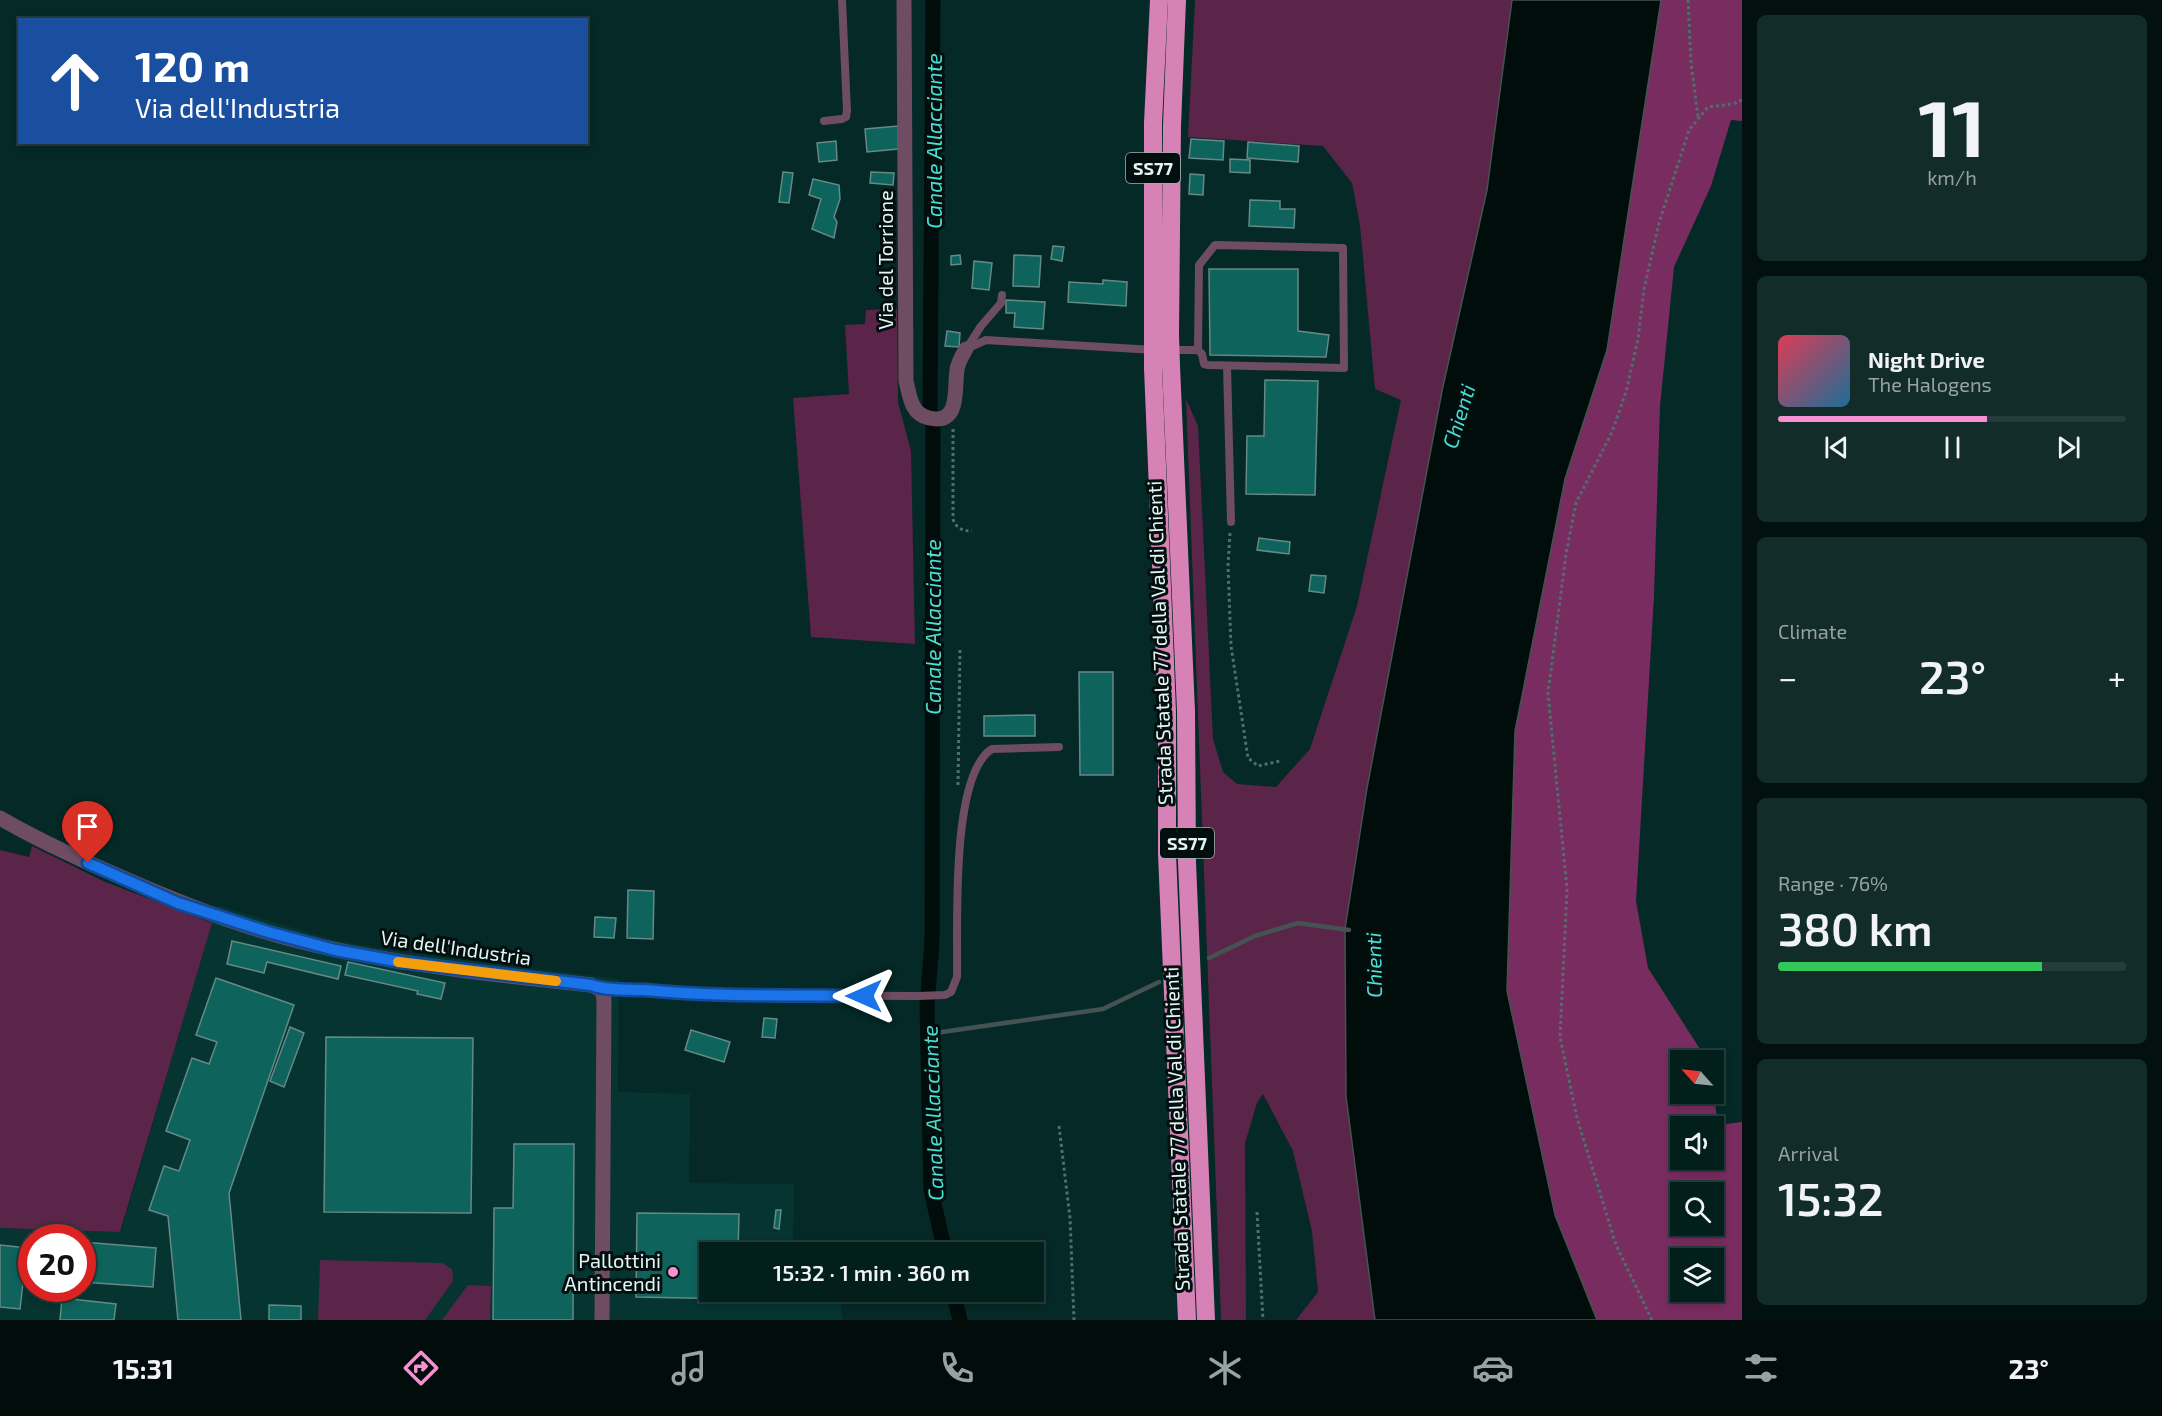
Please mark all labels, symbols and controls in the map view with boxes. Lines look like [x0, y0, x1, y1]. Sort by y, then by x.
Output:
text: 120 m [135, 40, 250, 90]
icon: ahead [36, 42, 114, 120]
water label: Canale Allacciante [921, 53, 946, 229]
text: 11 [1918, 79, 1986, 173]
text: Via dell'Industria [135, 91, 340, 123]
road number: SS77 [1126, 153, 1180, 183]
text: km/h [1927, 165, 1977, 189]
street label: Via del Torrione [873, 190, 897, 330]
text: Night Drive [1868, 346, 1985, 372]
text: The Halogens [1868, 372, 1992, 396]
water label: Chienti [1436, 381, 1480, 451]
icon: previous [1820, 431, 1853, 464]
icon: pause [1936, 431, 1969, 464]
icon: next [2052, 431, 2085, 464]
street label: Strada Statale 77 della Val di Chienti [1141, 481, 1177, 805]
water label: Canale Allacciante [920, 539, 945, 715]
text: Climate [1778, 619, 1847, 643]
text: 23° [1919, 649, 1986, 703]
text: − [1778, 657, 1797, 697]
text: + [2108, 657, 2126, 697]
pin [62, 801, 113, 863]
icon: arrive [71, 810, 104, 843]
road number: SS77 [1160, 828, 1214, 858]
text: Range · 76% [1778, 871, 1888, 895]
text: 380 km [1778, 901, 1933, 955]
street label: Via dell'Industria [379, 925, 533, 969]
water label: Chienti [1360, 932, 1386, 998]
position arrow [832, 964, 896, 1028]
street label: Strada Statale 77 della Val di Chienti [1158, 967, 1194, 1291]
water label: Canale Allacciante [916, 1025, 948, 1201]
north arrow [1670, 1050, 1724, 1104]
map controls [1670, 1050, 1724, 1302]
button: sound [1670, 1116, 1724, 1170]
text: Arrival [1778, 1141, 1839, 1165]
text: 15:32 [1778, 1171, 1884, 1225]
button: search [1670, 1182, 1724, 1236]
speed limit sign: 20 [18, 1224, 96, 1302]
place label: Pallottini Antincendi [564, 1248, 661, 1295]
button: layers [1670, 1248, 1724, 1302]
text: 15:32 · 1 min · 360 m [773, 1259, 970, 1285]
marker: Pallottini Antincendi [666, 1265, 680, 1279]
icon: directions [400, 1347, 442, 1389]
icon: music [668, 1347, 710, 1389]
icon: phone [936, 1347, 978, 1389]
icon: climate [1204, 1347, 1246, 1389]
icon: car [1472, 1347, 1514, 1389]
icon: filters [1740, 1347, 1782, 1389]
text: 15:31 [113, 1352, 174, 1384]
text: 23° [2009, 1352, 2049, 1384]

